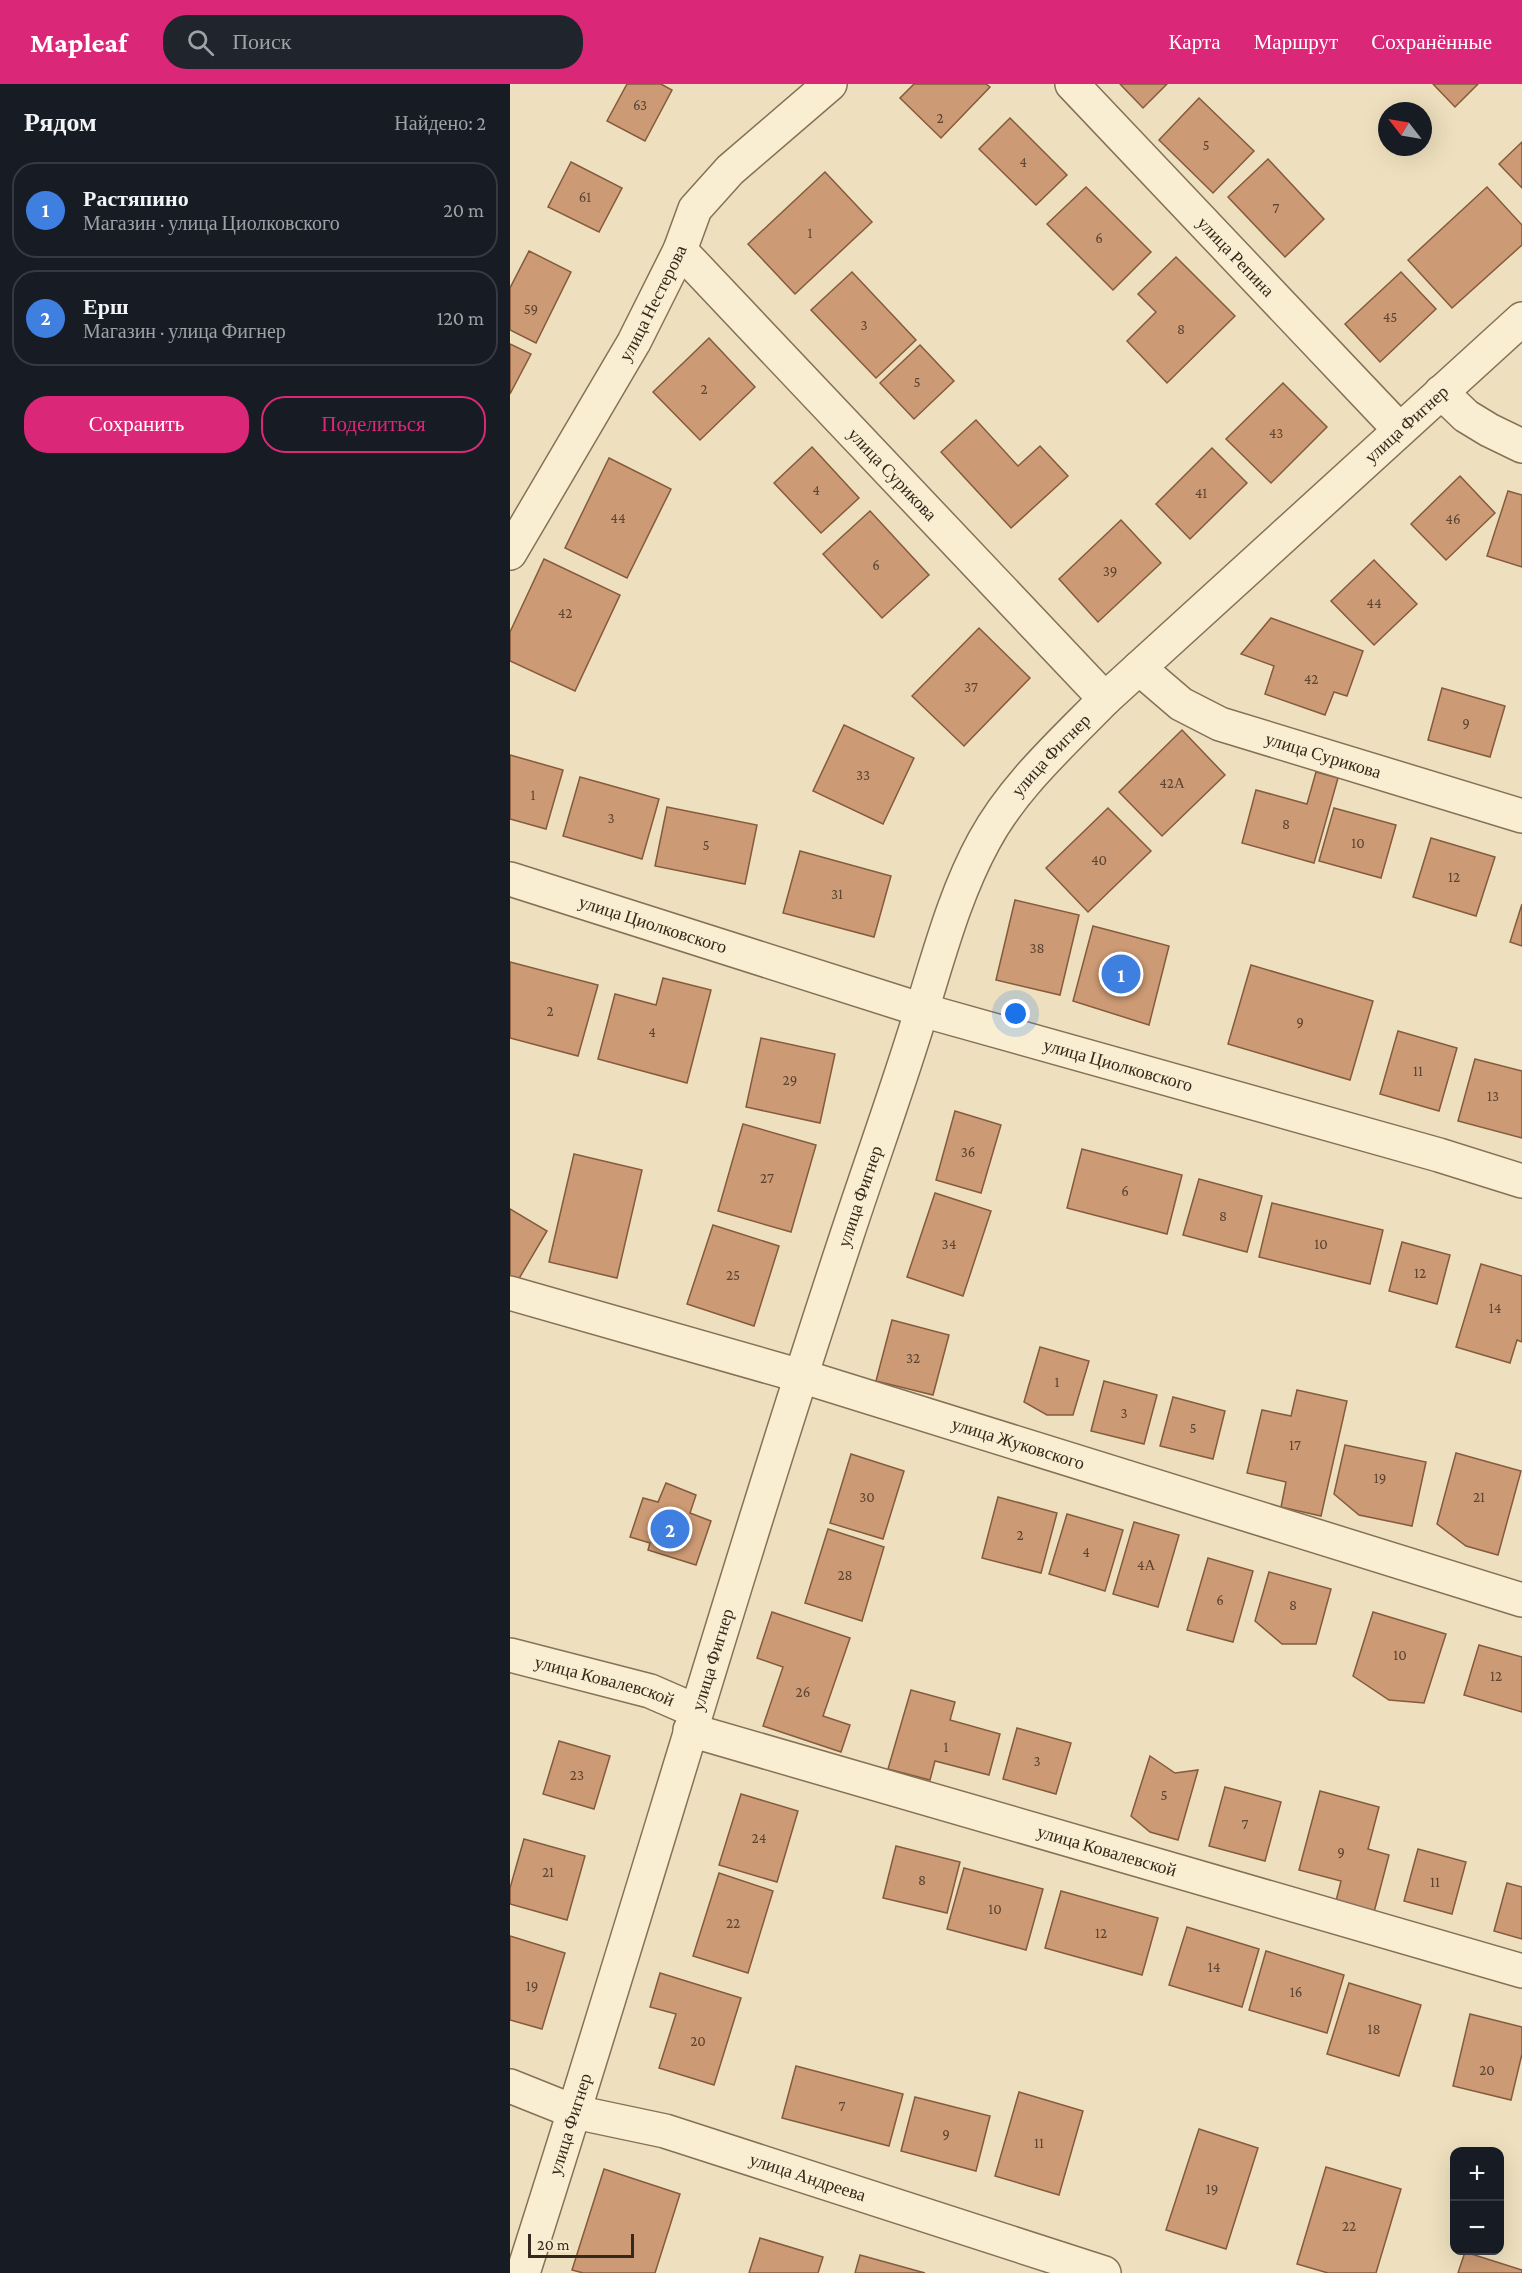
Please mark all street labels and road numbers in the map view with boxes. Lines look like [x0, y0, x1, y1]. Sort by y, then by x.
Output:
street label: улица Репина [1193, 213, 1278, 301]
street label: улица Нестерова [615, 243, 691, 365]
street label: улица Фигнер [1361, 381, 1452, 467]
street label: улица Сурикова [844, 424, 941, 525]
street label: улица Фигнер [1007, 710, 1094, 801]
street label: улица Сурикова [1263, 728, 1384, 783]
street label: улица Циолковского [576, 892, 729, 957]
street label: улица Циолковского [1041, 1035, 1195, 1095]
street label: улица Фигнер [834, 1143, 886, 1250]
street label: улица Жуковского [949, 1413, 1087, 1474]
street label: улица Фигнер [688, 1606, 738, 1713]
street label: улица Ковалевской [533, 1652, 678, 1711]
street label: улица Ковалевской [1035, 1821, 1179, 1881]
street label: улица Фигнер [545, 2071, 595, 2178]
street label: улица Андреева [747, 2149, 868, 2205]

